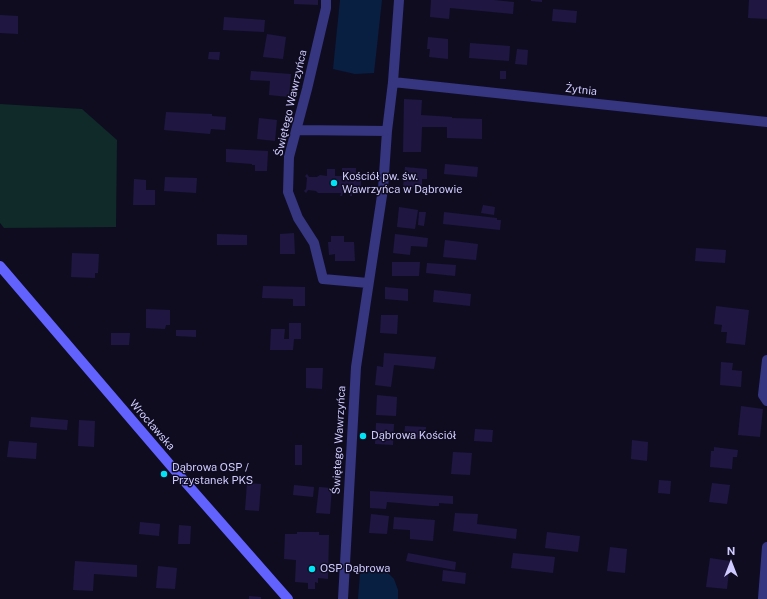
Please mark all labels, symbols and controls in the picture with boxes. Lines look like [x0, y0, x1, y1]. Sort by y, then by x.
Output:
street label: Świętego Wawrzyńca [272, 48, 310, 158]
street label: Żytnia [564, 82, 598, 98]
place label: Kościół pw. św. Wawrzyńca w Dąbrowie [342, 170, 462, 196]
marker: Kościół pw. św. Wawrzyńca w Dąbrowie [329, 178, 339, 188]
street label: Świętego Wawrzyńca [330, 385, 348, 495]
street label: Wrocławska [127, 397, 177, 453]
place label: Dąbrowa Kościół [371, 429, 457, 443]
marker: Dąbrowa Kościół [358, 431, 368, 441]
place label: Dąbrowa OSP / Przystanek PKS [172, 461, 253, 487]
marker: Dąbrowa OSP / Przystanek PKS [159, 469, 169, 479]
north arrow [711, 543, 751, 583]
text: N [727, 545, 735, 557]
place label: OSP Dąbrowa [320, 562, 390, 576]
marker: OSP Dąbrowa [307, 564, 317, 574]

